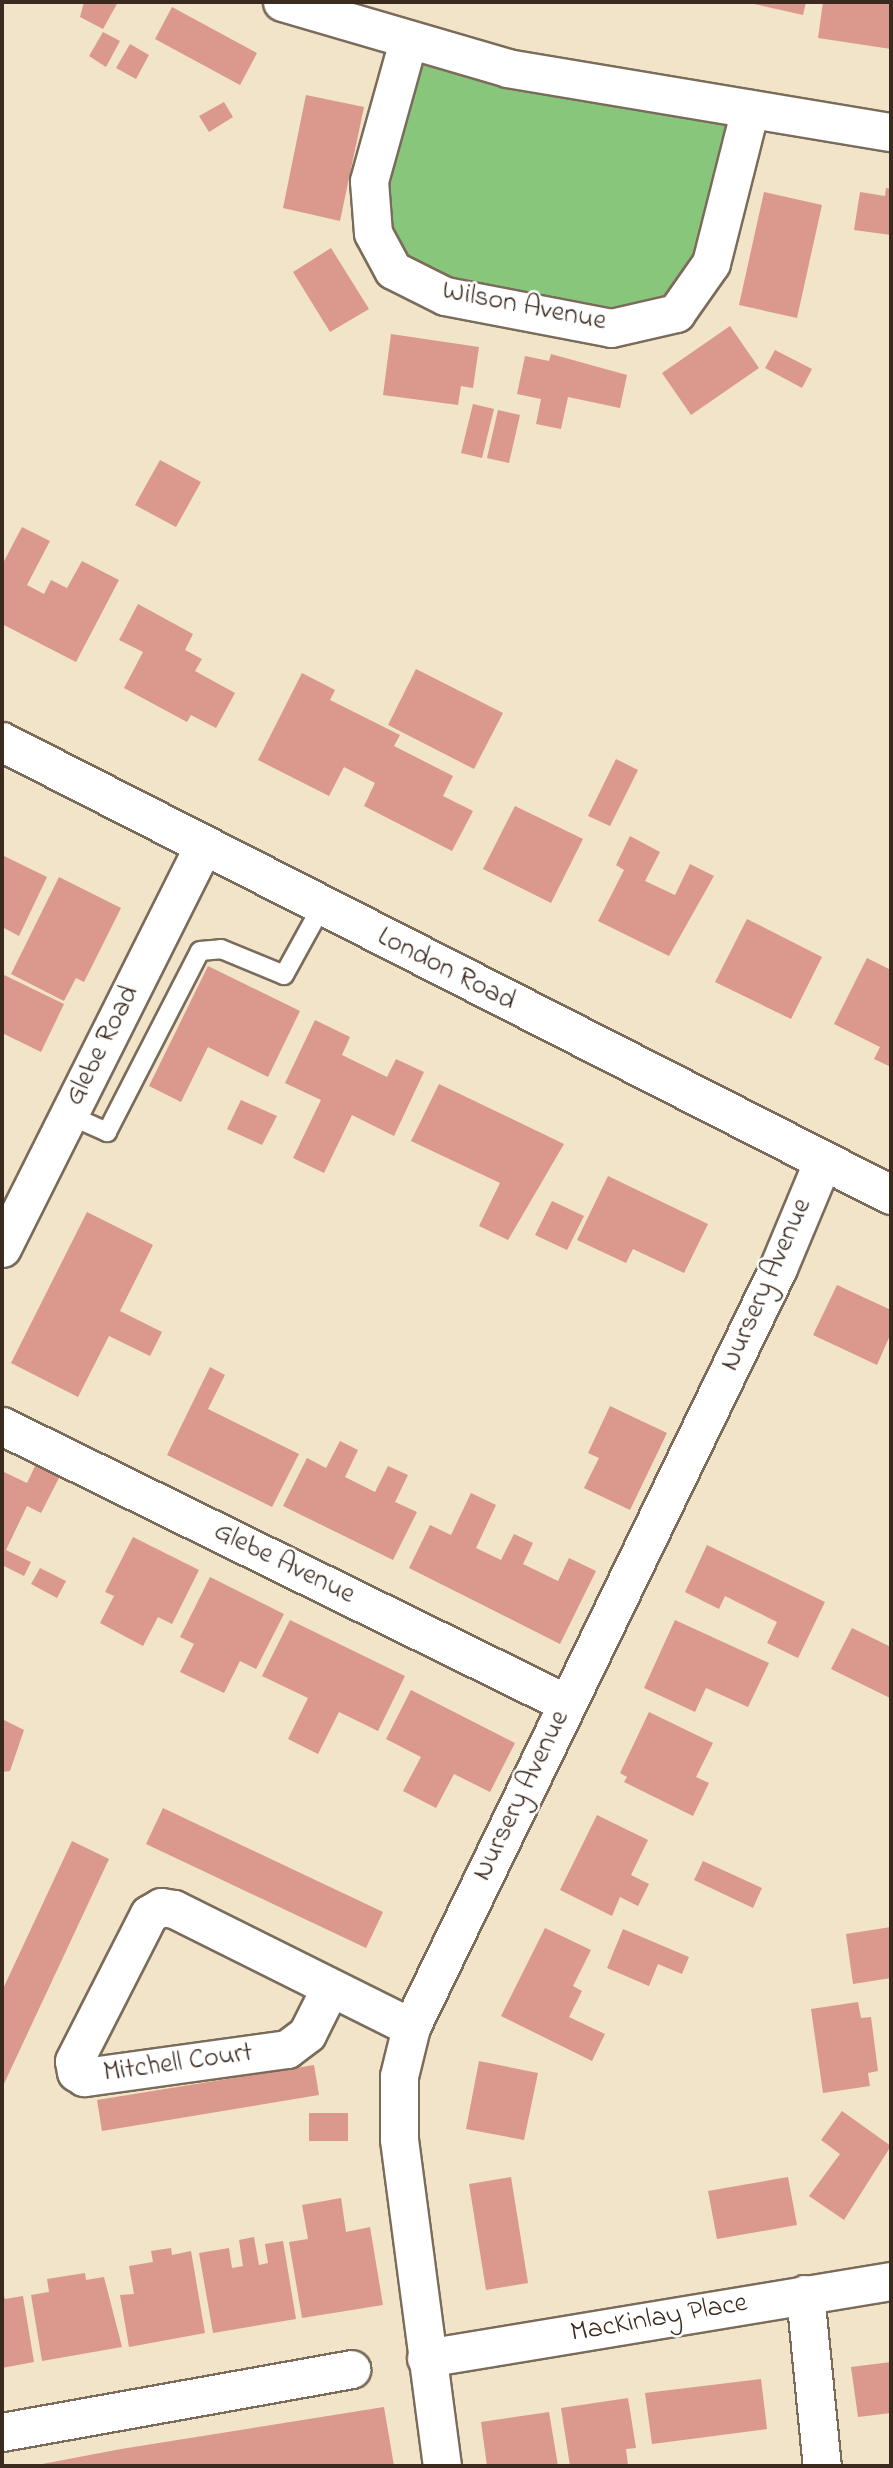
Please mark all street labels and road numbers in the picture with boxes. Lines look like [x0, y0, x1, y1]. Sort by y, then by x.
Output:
street label: Wilson Avenue [439, 275, 609, 339]
street label: London Road [371, 921, 521, 1019]
street label: Glebe Road [59, 980, 147, 1112]
street label: Nursery Avenue [714, 1194, 820, 1376]
street label: Glebe Avenue [208, 1515, 360, 1613]
street label: Nursery Avenue [466, 1705, 578, 1887]
street label: Mitchell Court [101, 2037, 255, 2091]
street label: MacKinlay Place [568, 2287, 750, 2351]

